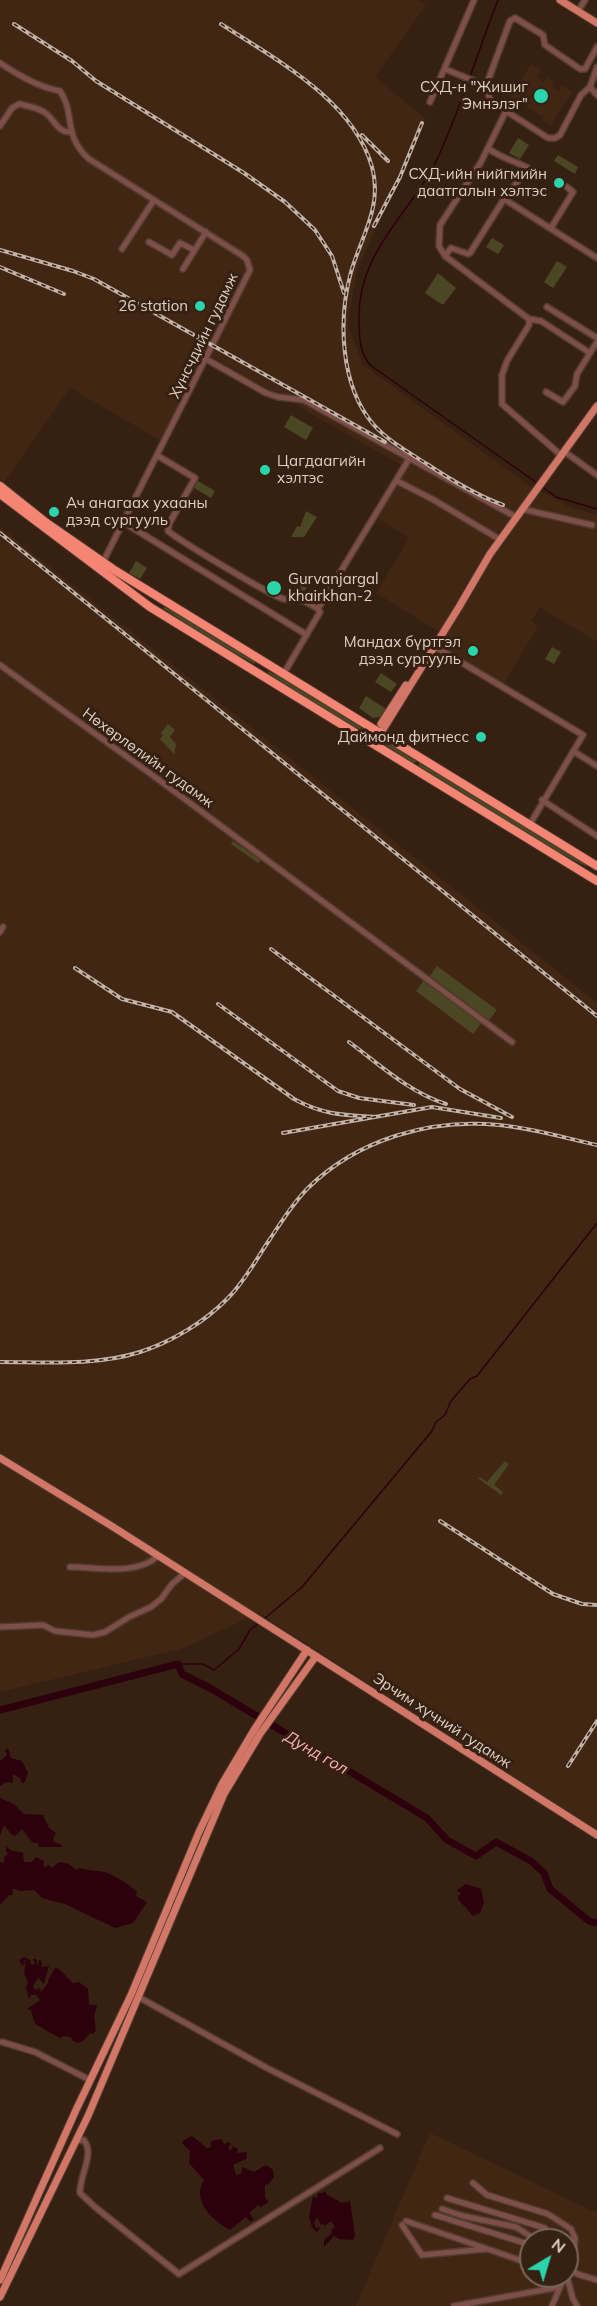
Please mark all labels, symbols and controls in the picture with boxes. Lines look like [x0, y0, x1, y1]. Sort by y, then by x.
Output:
place label: СХД-н "Жишиг Эмнэлэг" [420, 78, 528, 113]
marker: СХД-н "Жишиг Эмнэлэг" [532, 87, 550, 105]
place label: СХД-ийн нийгмийн даатгалын хэлтэс [408, 165, 547, 200]
marker: СХД-ийн нийгмийн даатгалын хэлтэс [552, 176, 566, 190]
street label: Хүнсчдийн гудамж [166, 270, 242, 402]
place label: 26 station [118, 297, 188, 315]
marker: 26 station [193, 299, 207, 313]
place label: Цагдаагийн хэлтэс [277, 452, 366, 487]
marker: Цагдаагийн хэлтэс [258, 463, 272, 477]
place label: Ач анагаах ухааны дээд сургууль [66, 494, 208, 529]
marker: Ач анагаах ухааны дээд сургууль [47, 505, 61, 519]
place label: Gurvanjargal khairkhan-2 [288, 570, 379, 605]
marker: Gurvanjargal khairkhan-2 [265, 579, 283, 597]
place label: Мандах бүртгэл дээд сургууль [344, 633, 461, 668]
marker: Мандах бүртгэл дээд сургууль [466, 644, 480, 658]
street label: Нөхөрлөлийн гудамж [79, 704, 217, 812]
place label: Даймонд фитнесс [338, 728, 469, 746]
marker: Даймонд фитнесс [474, 730, 488, 744]
street label: Эрчим хүчний гудамж [369, 1670, 515, 1772]
water label: Дунд гол [281, 1727, 351, 1779]
north arrow [519, 2228, 579, 2288]
text: N [548, 2234, 570, 2257]

